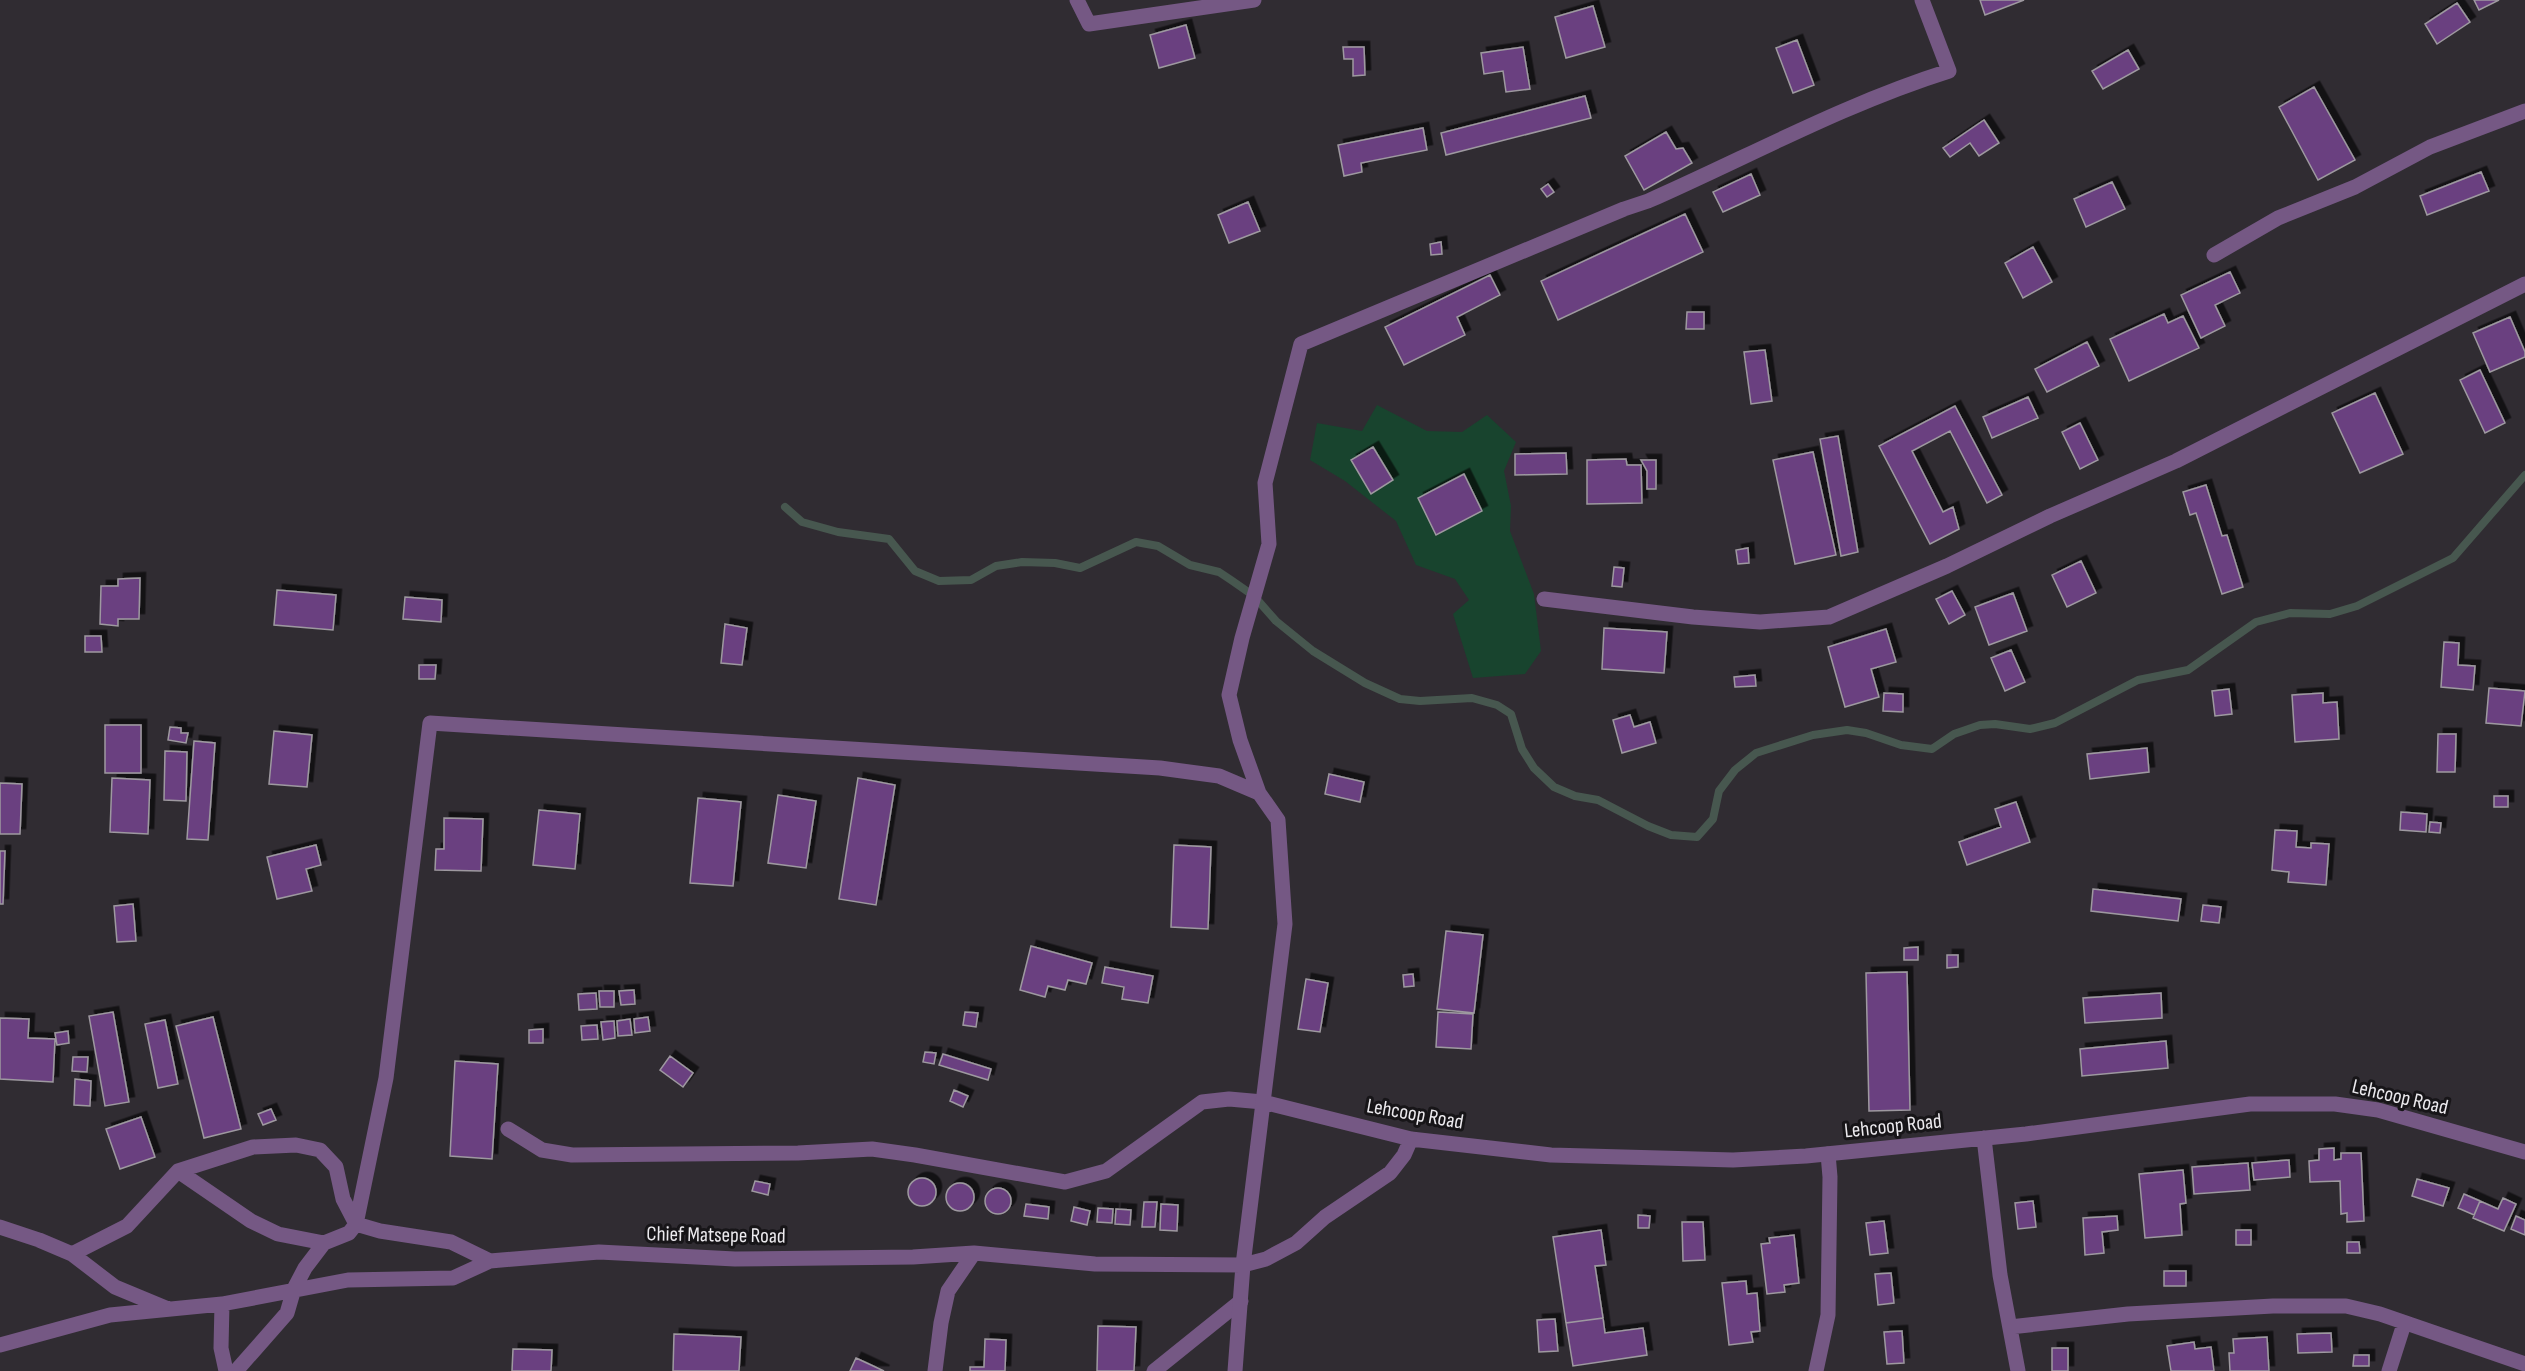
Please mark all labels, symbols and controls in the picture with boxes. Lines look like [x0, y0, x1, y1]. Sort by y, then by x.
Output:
street label: Lehcoop Road [2350, 1074, 2450, 1120]
street label: Lehcoop Road [1365, 1093, 1465, 1135]
street label: Lehcoop Road [1843, 1108, 1943, 1144]
street label: Chief Matsepe Road [646, 1221, 786, 1249]

